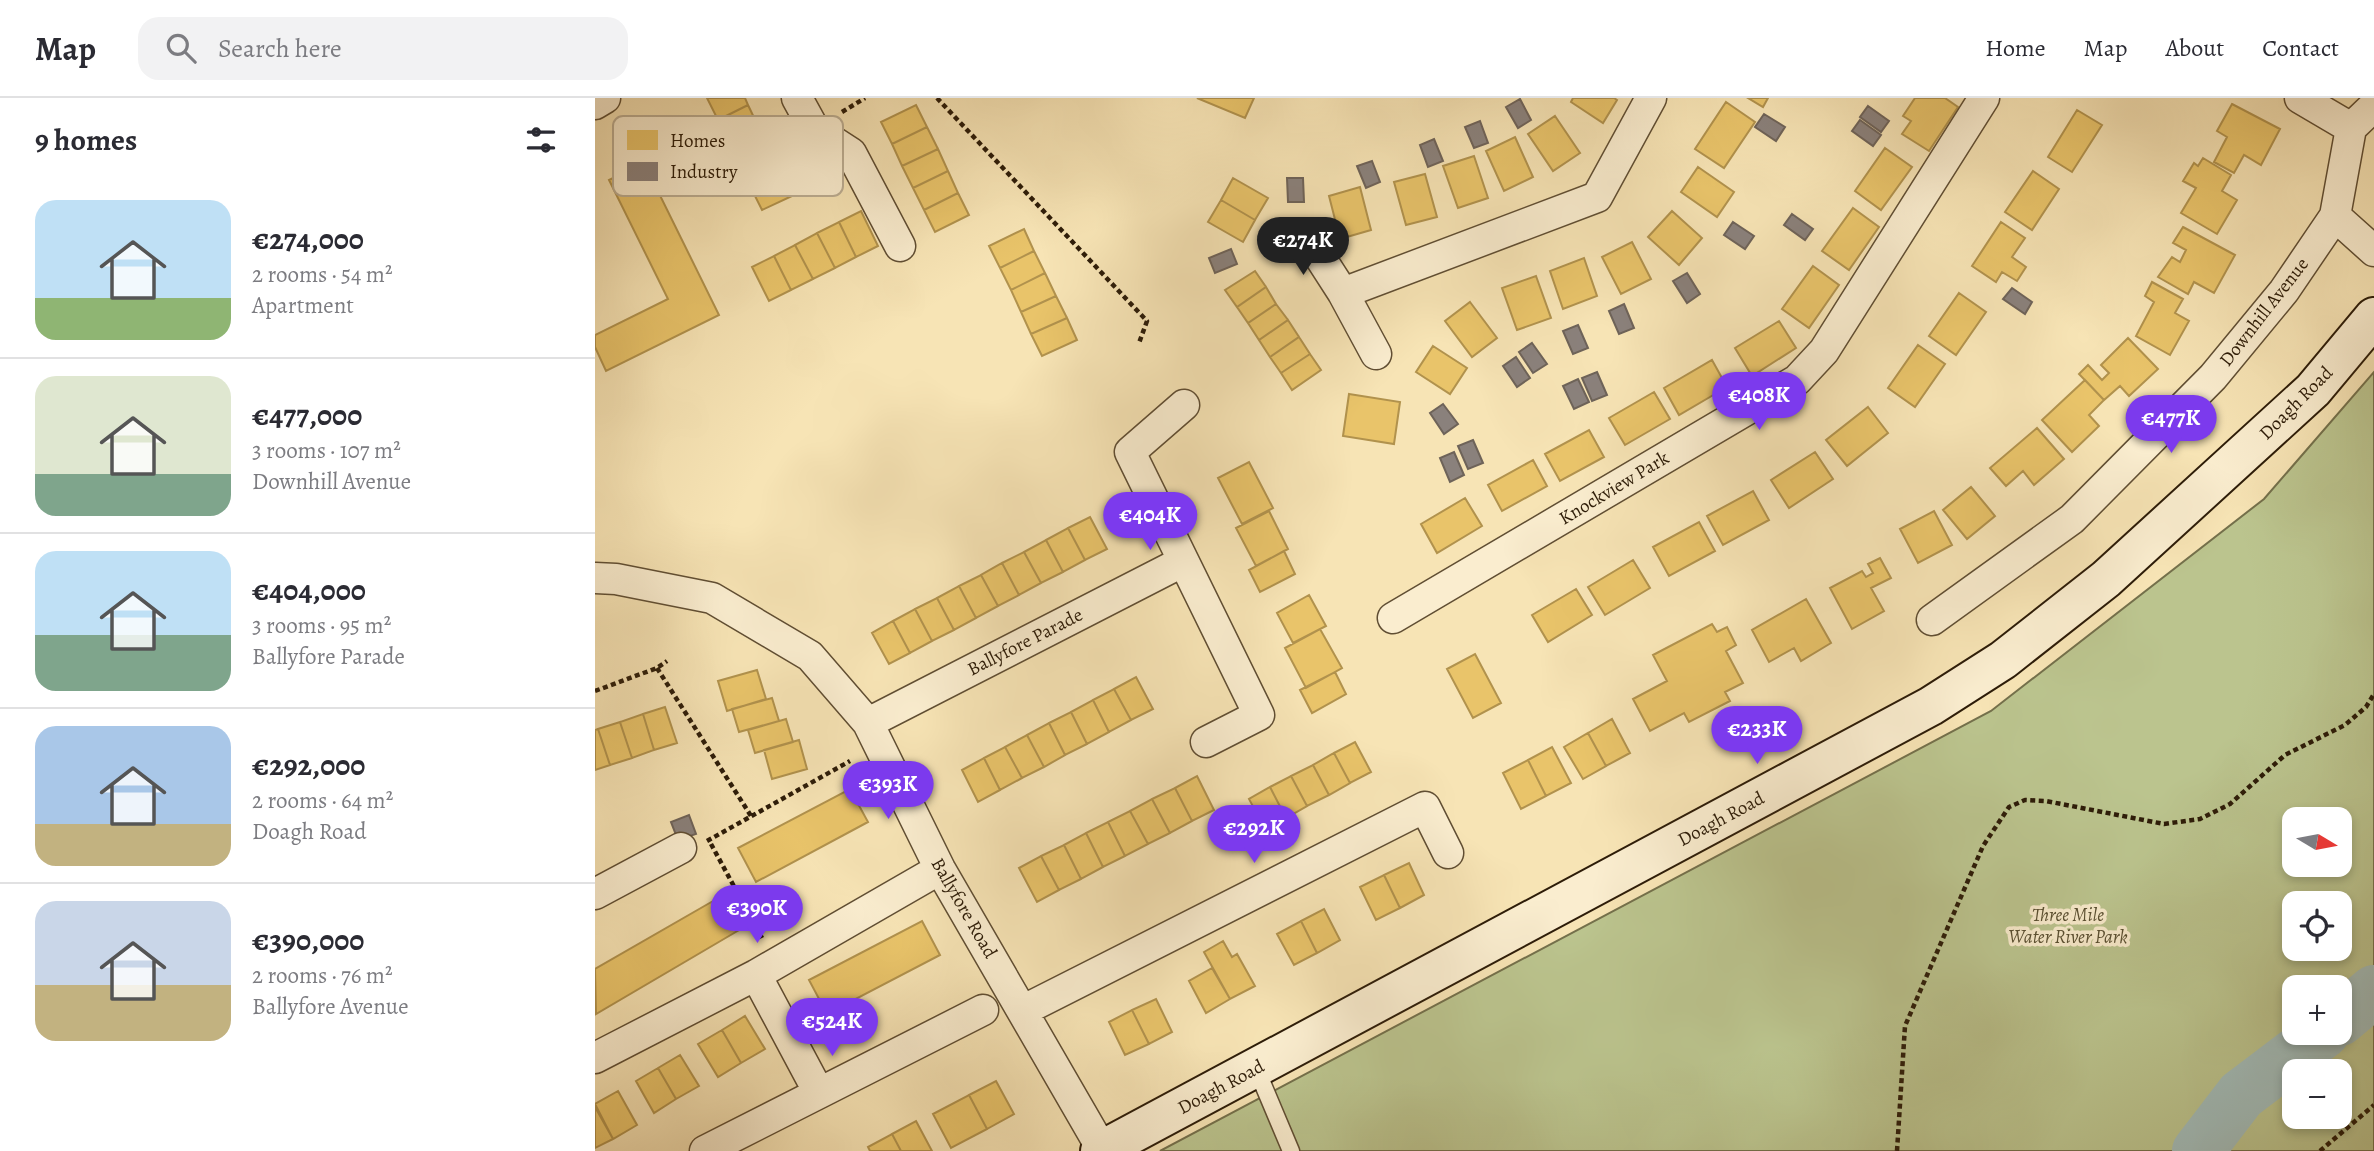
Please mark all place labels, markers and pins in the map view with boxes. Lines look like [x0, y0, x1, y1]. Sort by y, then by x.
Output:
pin: €274K [1254, 218, 1352, 277]
pin: €408K [1710, 372, 1808, 432]
pin: €477K [2122, 396, 2220, 455]
pin: €404K [1101, 492, 1199, 552]
pin: €233K [1708, 706, 1806, 766]
pin: €393K [839, 762, 937, 821]
pin: €292K [1205, 806, 1303, 865]
pin: €390K [708, 886, 806, 945]
pin: €524K [783, 998, 881, 1058]

